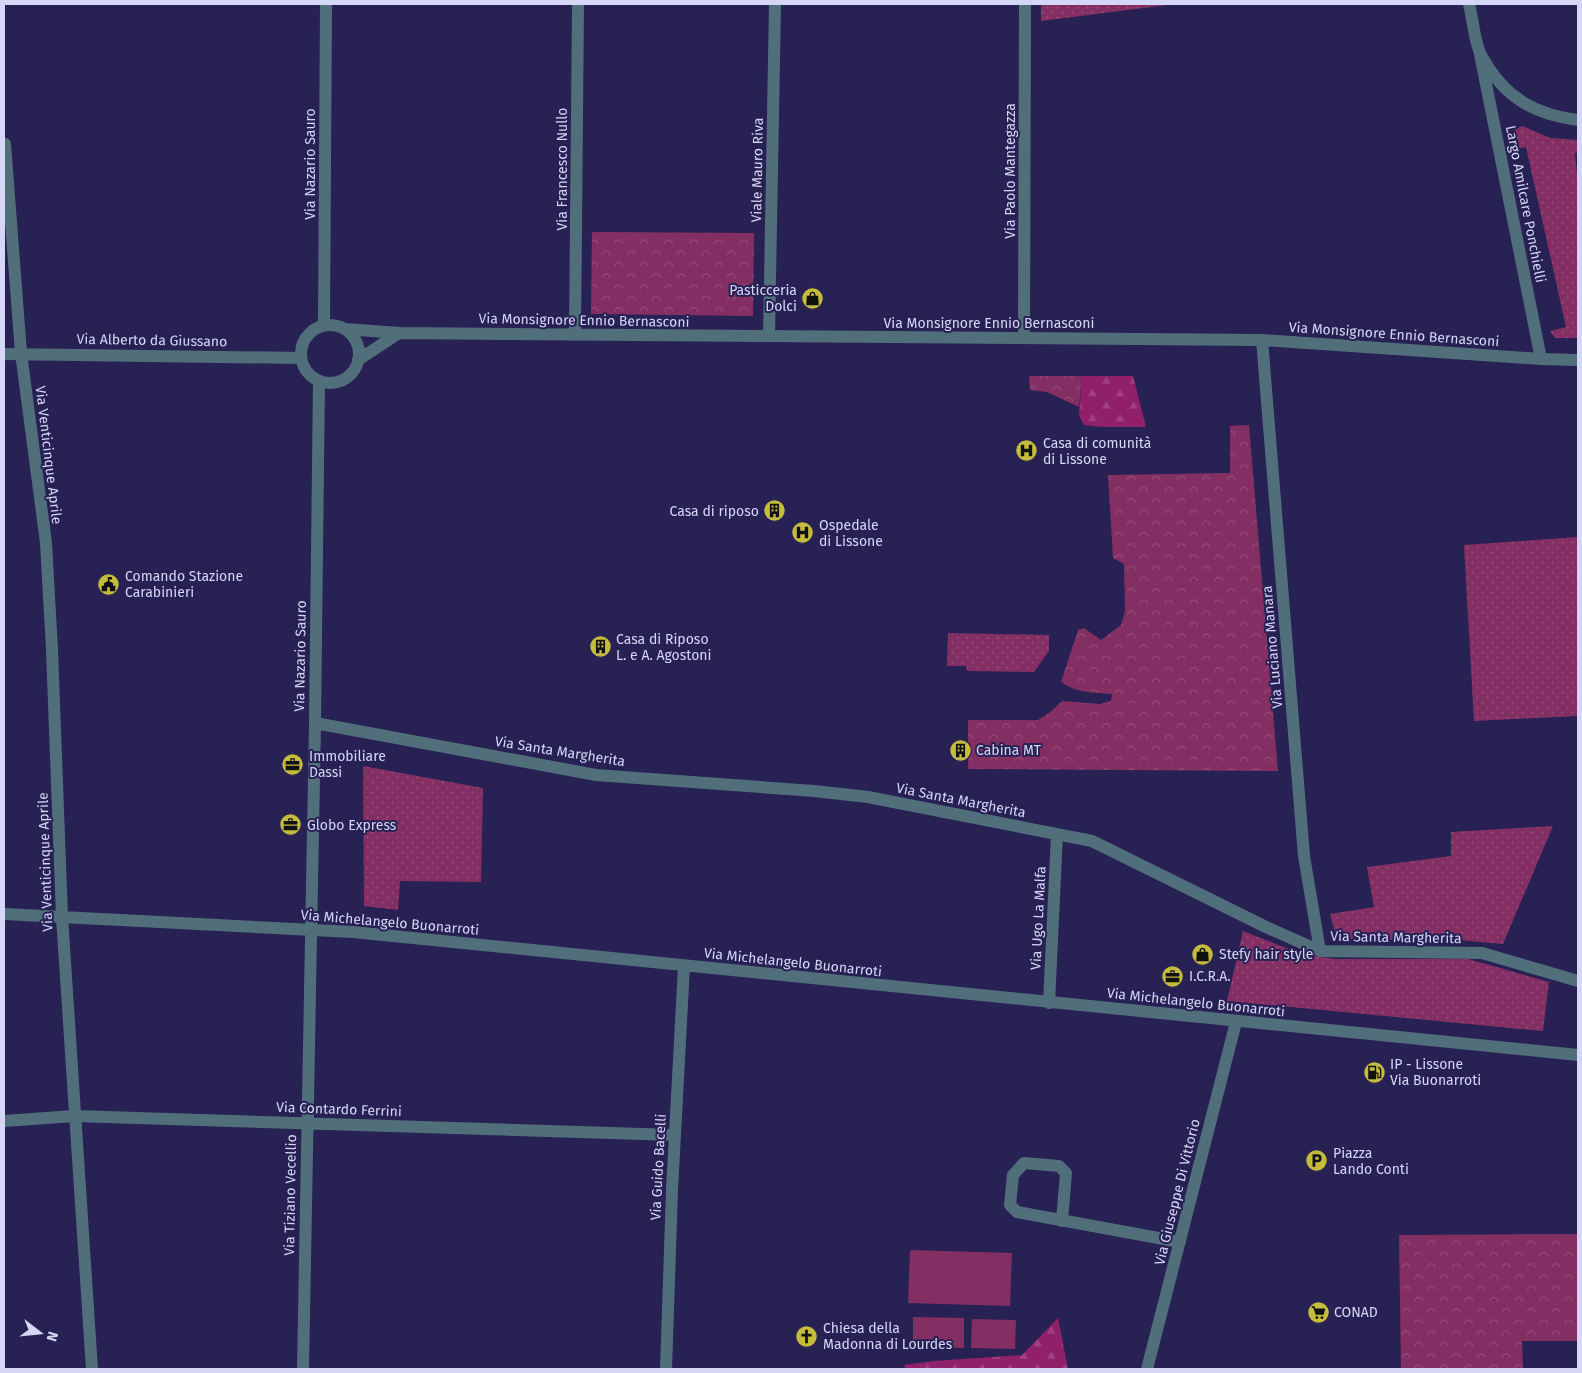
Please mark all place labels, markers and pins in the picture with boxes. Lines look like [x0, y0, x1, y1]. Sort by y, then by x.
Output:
place label: Pasticceria Dolci [729, 282, 797, 315]
shop icon: Pasticceria Dolci [801, 286, 825, 310]
place label: Casa di comunità di Lissone [1043, 435, 1151, 468]
hospital icon: Casa di comunità di Lissone [1015, 439, 1039, 463]
building icon: Casa di riposo [763, 499, 787, 523]
place label: Casa di riposo [670, 503, 759, 520]
place label: Ospedale di Lissone [819, 517, 883, 550]
hospital icon: Ospedale di Lissone [791, 521, 815, 545]
place label: Comando Stazione Carabinieri [125, 568, 243, 601]
public building icon: Comando Stazione Carabinieri [97, 572, 121, 596]
place label: Casa di Riposo L. e A. Agostoni [616, 631, 712, 664]
building icon: Casa di Riposo L. e A. Agostoni [588, 635, 612, 659]
building icon: Cabina MT [948, 738, 972, 762]
place label: Cabina MT [976, 742, 1042, 759]
place label: Immobiliare Dassi [309, 748, 386, 781]
office icon: Immobiliare Dassi [281, 752, 305, 776]
office icon: Globo Express [279, 813, 303, 837]
place label: Globo Express [307, 817, 397, 834]
shop icon: Stefy hair style [1191, 942, 1215, 966]
place label: Stefy hair style [1219, 946, 1313, 963]
office icon: I.C.R.A. [1161, 964, 1185, 988]
place label: I.C.R.A. [1189, 968, 1231, 985]
place label: IP - Lissone Via Buonarroti [1390, 1056, 1481, 1089]
fuel station icon: IP - Lissone Via Buonarroti [1362, 1060, 1386, 1084]
place label: Piazza Lando Conti [1333, 1145, 1409, 1178]
parking icon: Piazza Lando Conti [1305, 1149, 1329, 1173]
supermarket icon: CONAD [1306, 1300, 1330, 1324]
place label: CONAD [1334, 1304, 1378, 1321]
place label: Chiesa della Madonna di Lourdes [823, 1320, 953, 1353]
church icon: Chiesa della Madonna di Lourdes [795, 1324, 819, 1348]

